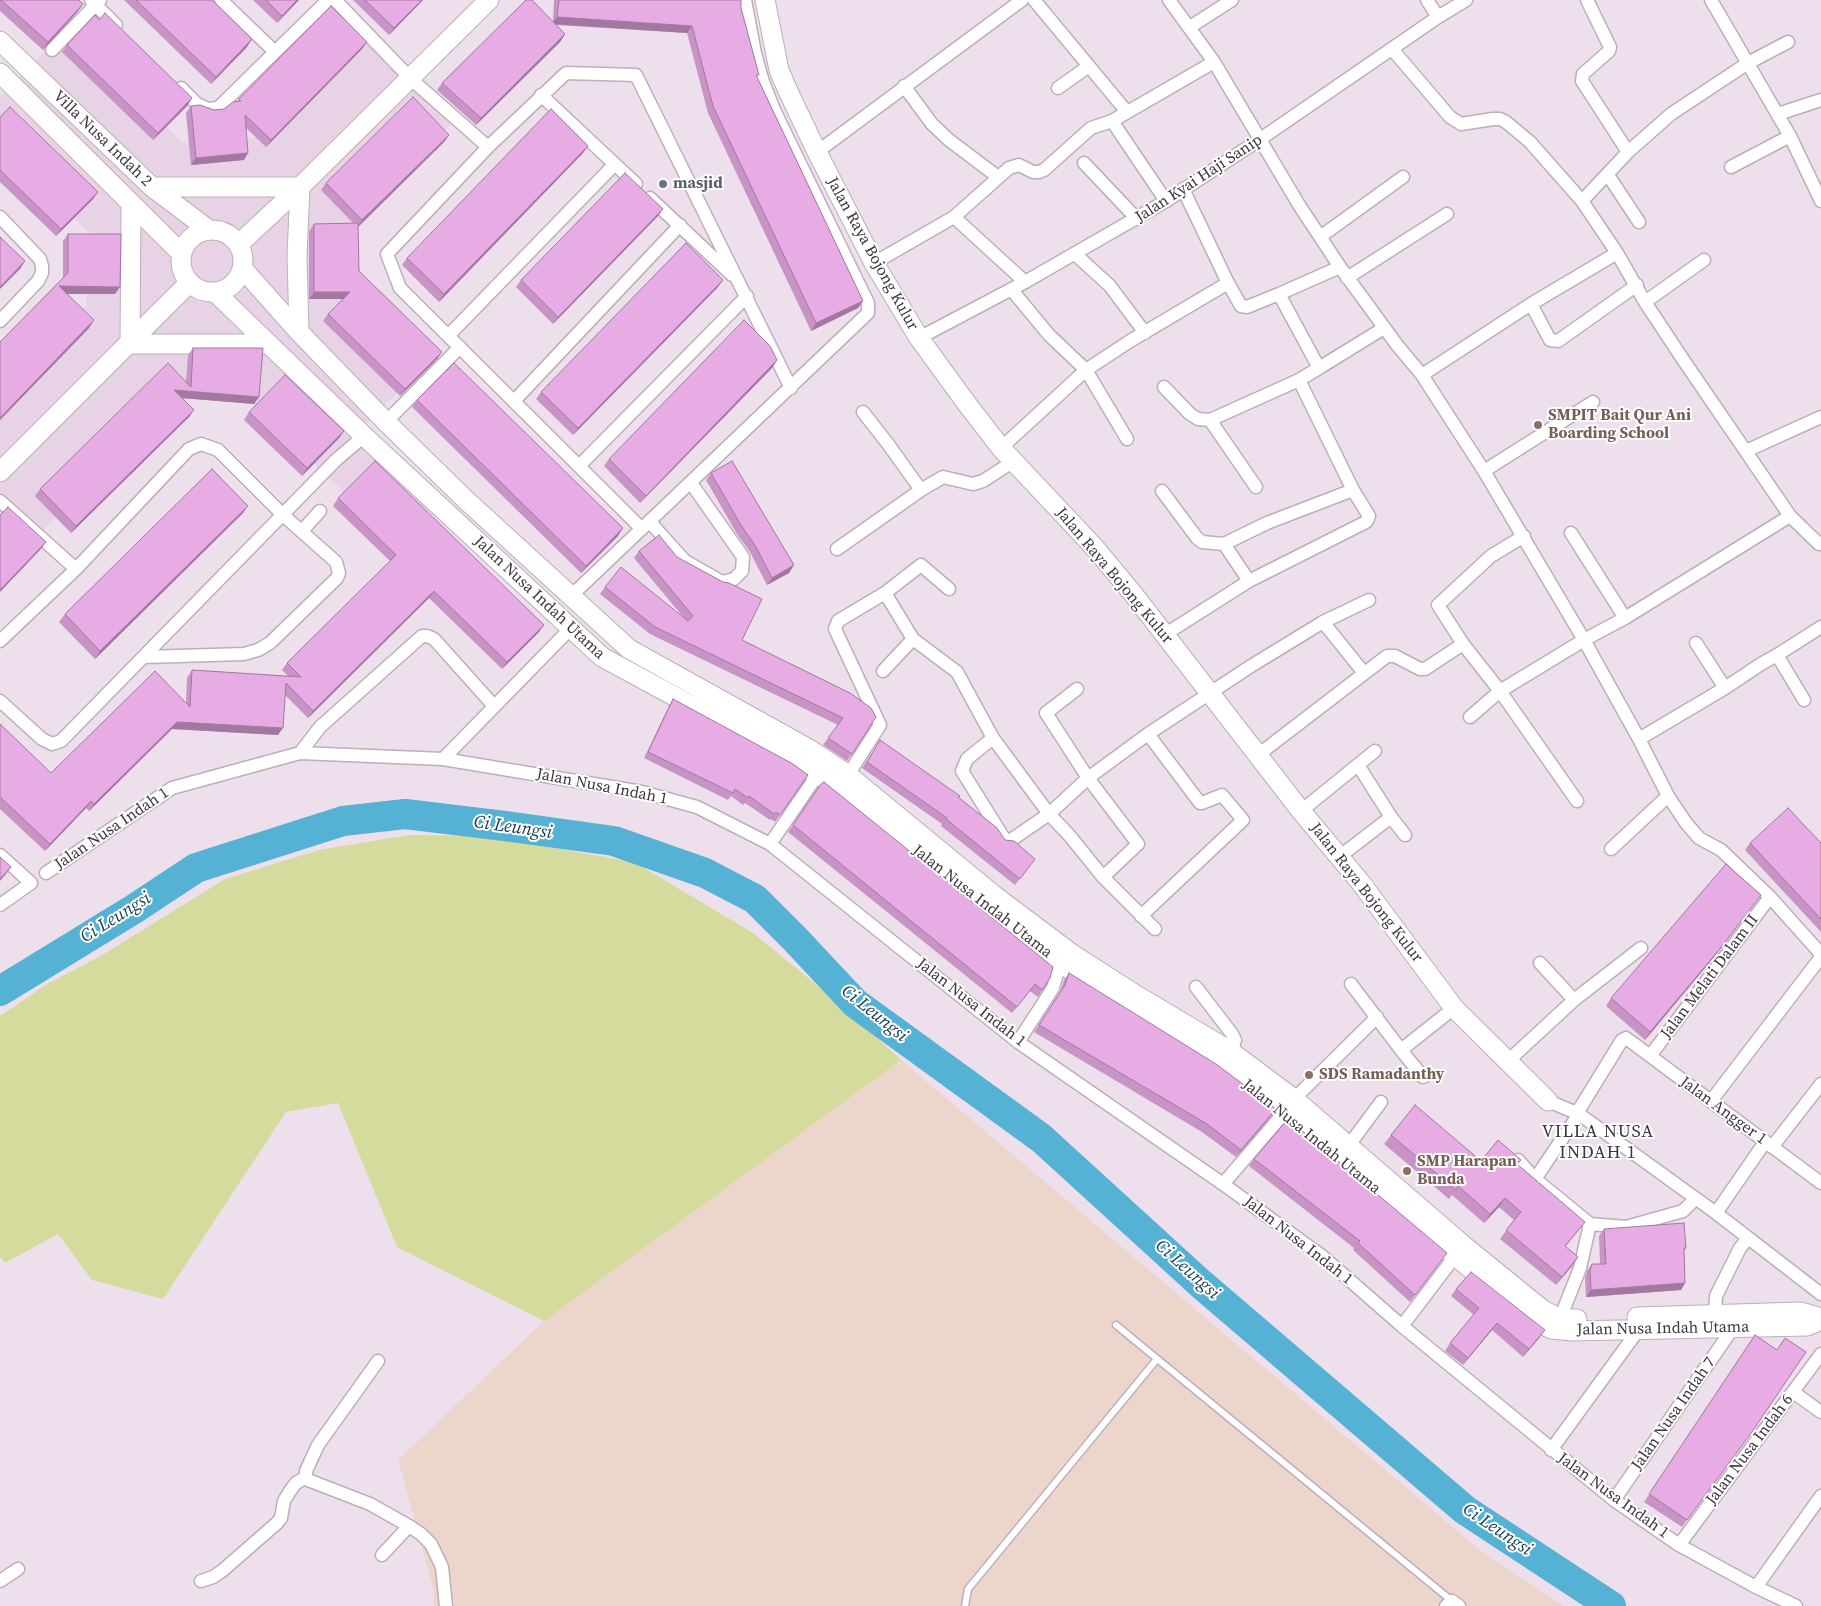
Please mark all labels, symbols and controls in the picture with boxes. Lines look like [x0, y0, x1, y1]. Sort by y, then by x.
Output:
street label: Villa Nusa Indah 2 [49, 87, 155, 191]
street label: Jalan Kyai Haji Sanip [1132, 131, 1266, 227]
place label: masjid [673, 174, 723, 194]
street label: Jalan Raya Bojong Kulur [822, 174, 922, 334]
marker: masjid [657, 178, 669, 190]
place label: SMPIT Bait Qur Ani Boarding School [1548, 406, 1691, 444]
marker: SMPIT Bait Qur Ani Boarding School [1532, 419, 1544, 431]
street label: Jalan Raya Bojong Kulur [1051, 504, 1177, 648]
street label: Jalan Nusa Indah Utama [469, 532, 609, 664]
street label: Jalan Nusa Indah 1 [535, 765, 669, 809]
street label: Jalan Nusa Indah 1 [51, 784, 173, 874]
water label: Ci Leungsi [472, 812, 554, 844]
street label: Jalan Raya Bojong Kulur [1305, 819, 1427, 967]
street label: Jalan Nusa Indah Utama [908, 841, 1056, 963]
water label: Ci Leungsi [77, 888, 155, 948]
street label: Jalan Melati Dalam II [1657, 911, 1763, 1043]
street label: Jalan Nusa Indah 1 [913, 954, 1029, 1052]
water label: Ci Leungsi [837, 981, 911, 1047]
place label: SDS Ramadanthy [1319, 1065, 1444, 1085]
marker: SDS Ramadanthy [1303, 1069, 1315, 1081]
street label: Jalan Angger 1 [1676, 1073, 1770, 1149]
street label: Jalan Nusa Indah Utama [1238, 1075, 1384, 1199]
district label: VILLA NUSA INDAH 1 [1540, 1121, 1656, 1164]
place label: SMP Harapan Bunda [1417, 1152, 1517, 1190]
marker: SMP Harapan Bunda [1401, 1165, 1413, 1177]
street label: Jalan Nusa Indah 1 [1240, 1192, 1356, 1290]
water label: Ci Leungsi [1150, 1236, 1224, 1304]
street label: Jalan Nusa Indah Utama [1577, 1318, 1749, 1340]
street label: Jalan Nusa Indah 7 [1628, 1354, 1720, 1474]
street label: Jalan Nusa Indah 6 [1702, 1391, 1798, 1509]
street label: Jalan Nusa Indah 1 [1553, 1449, 1673, 1543]
water label: Ci Leungsi [1458, 1499, 1536, 1561]

